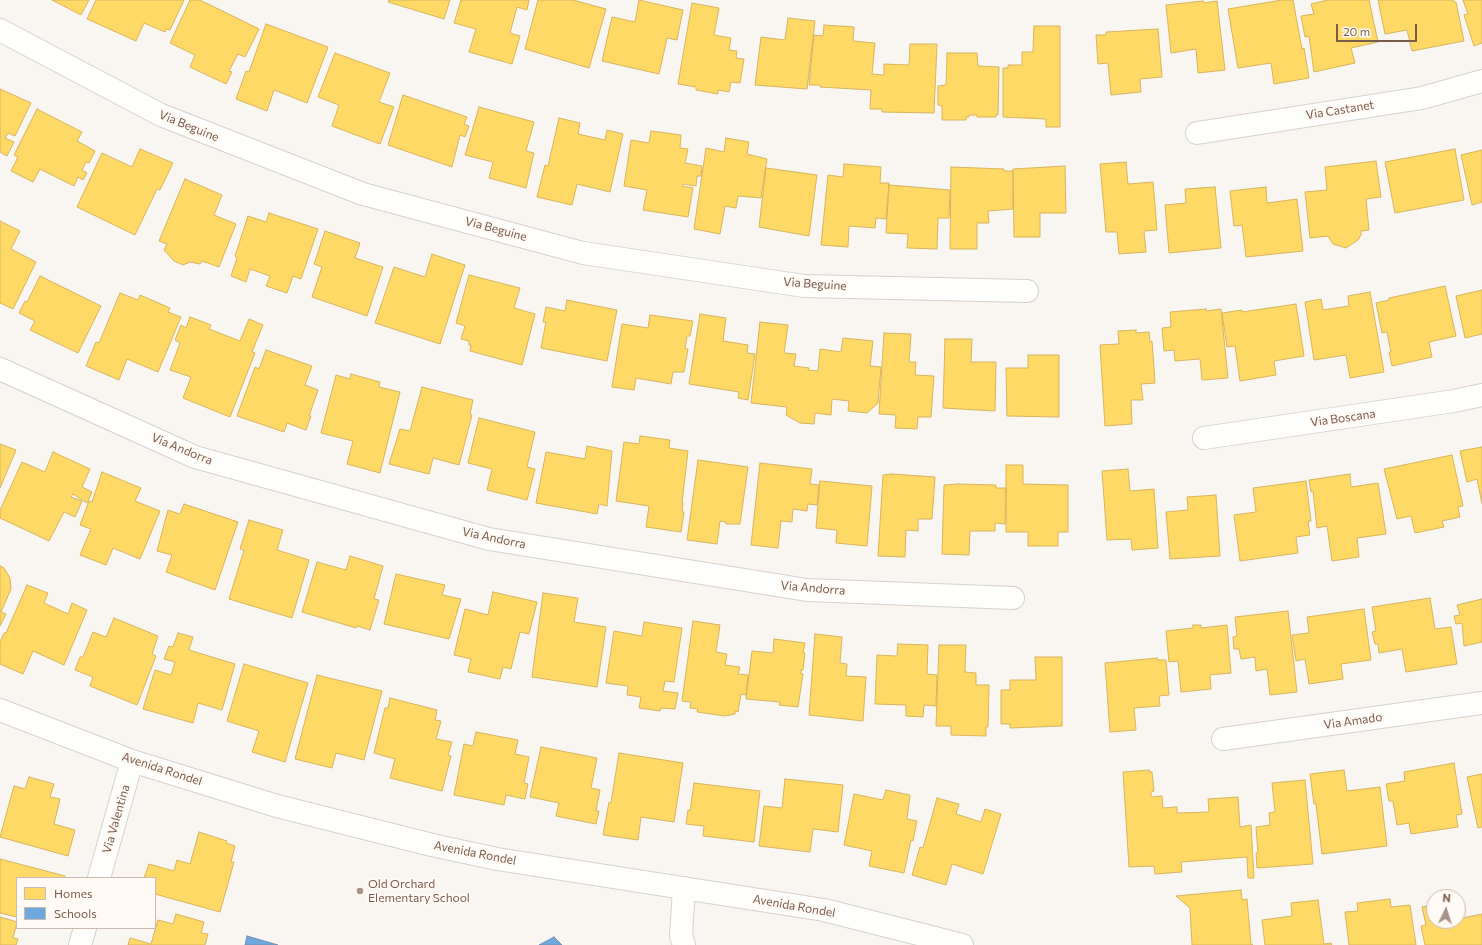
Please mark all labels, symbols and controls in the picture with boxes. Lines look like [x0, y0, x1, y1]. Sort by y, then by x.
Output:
scale bar [1338, 16, 1419, 42]
text: 20 m [1343, 24, 1370, 38]
street label: Via Castanet [1305, 97, 1375, 123]
street label: Via Beguine [157, 107, 221, 145]
street label: Via Beguine [463, 214, 529, 244]
street label: Via Beguine [783, 275, 847, 293]
street label: Via Boscana [1310, 406, 1376, 430]
street label: Via Andorra [149, 430, 215, 468]
street label: Via Andorra [461, 524, 527, 552]
street label: Via Andorra [780, 578, 846, 598]
street label: Via Amado [1323, 710, 1383, 732]
street label: Avenida Rondel [120, 749, 204, 789]
street label: Via Valentina [99, 783, 133, 855]
street label: Avenida Rondel [433, 838, 517, 868]
legend [16, 877, 156, 929]
place label: Old Orchard Elementary School [368, 877, 470, 905]
text: Homes [54, 886, 92, 900]
marker: Old Orchard Elementary School [355, 886, 365, 896]
north arrow [1426, 889, 1466, 929]
text: N [1442, 891, 1451, 904]
street label: Avenida Rondel [752, 892, 836, 920]
text: Schools [54, 906, 97, 920]

